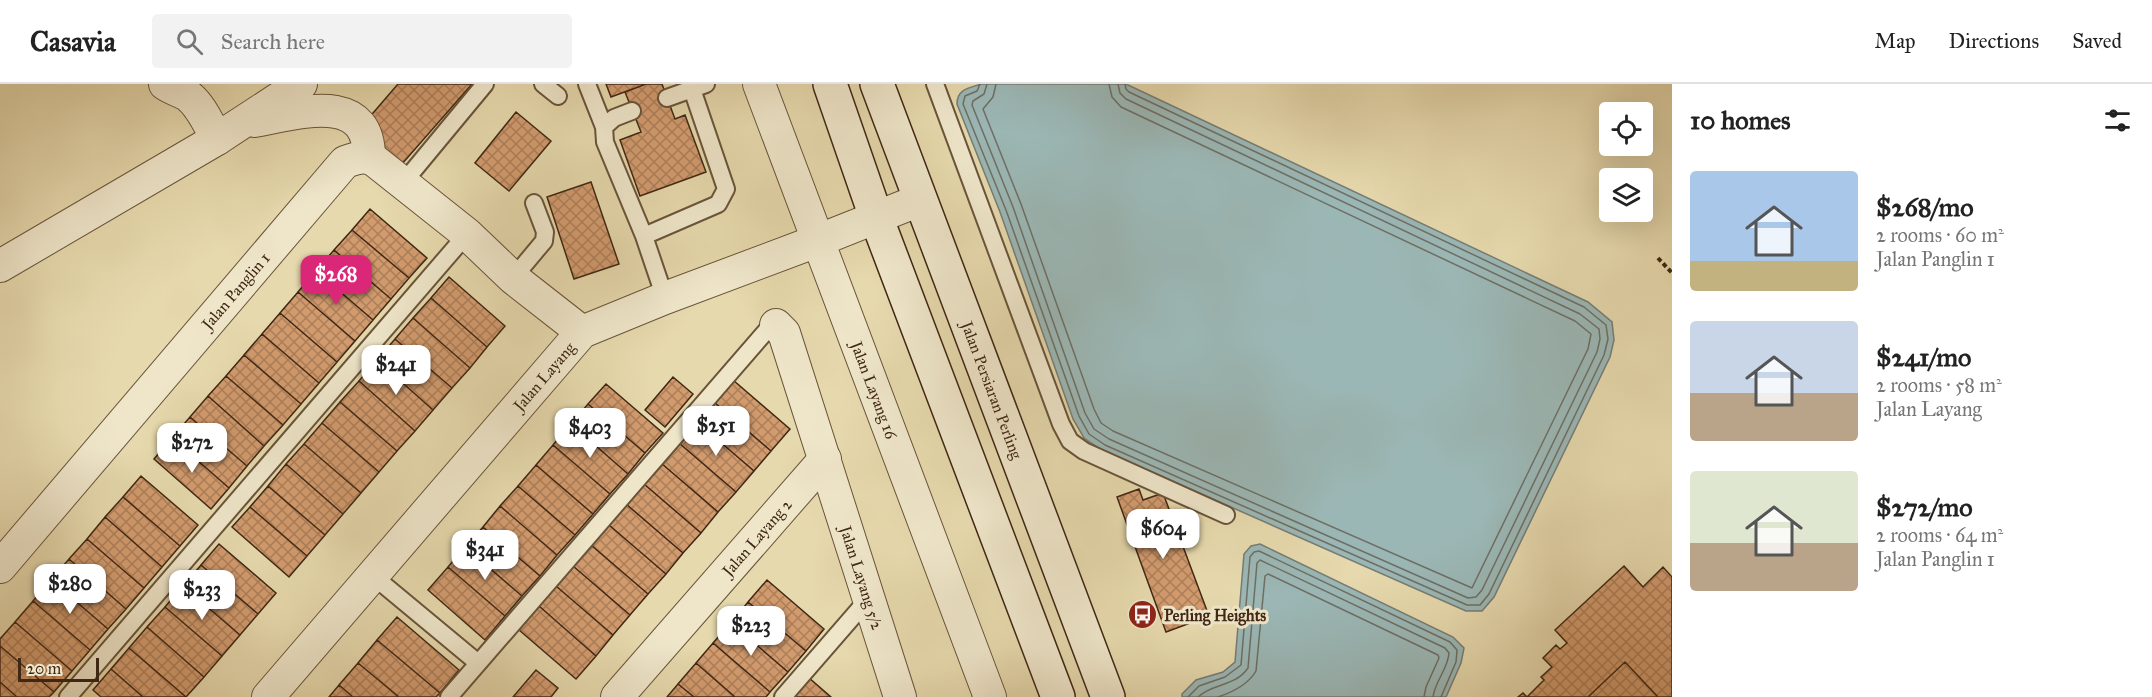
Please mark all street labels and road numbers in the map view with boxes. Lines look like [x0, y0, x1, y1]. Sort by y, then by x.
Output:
street label: Jalan Panglin 1 [196, 249, 274, 335]
street label: Jalan Persiaran Perling [956, 317, 1027, 463]
street label: Jalan Layang 16 [845, 337, 901, 442]
street label: Jalan Layang [508, 338, 580, 417]
street label: Jalan Layang 2 [717, 495, 796, 582]
street label: Jalan Layang 5/2 [835, 522, 887, 632]

